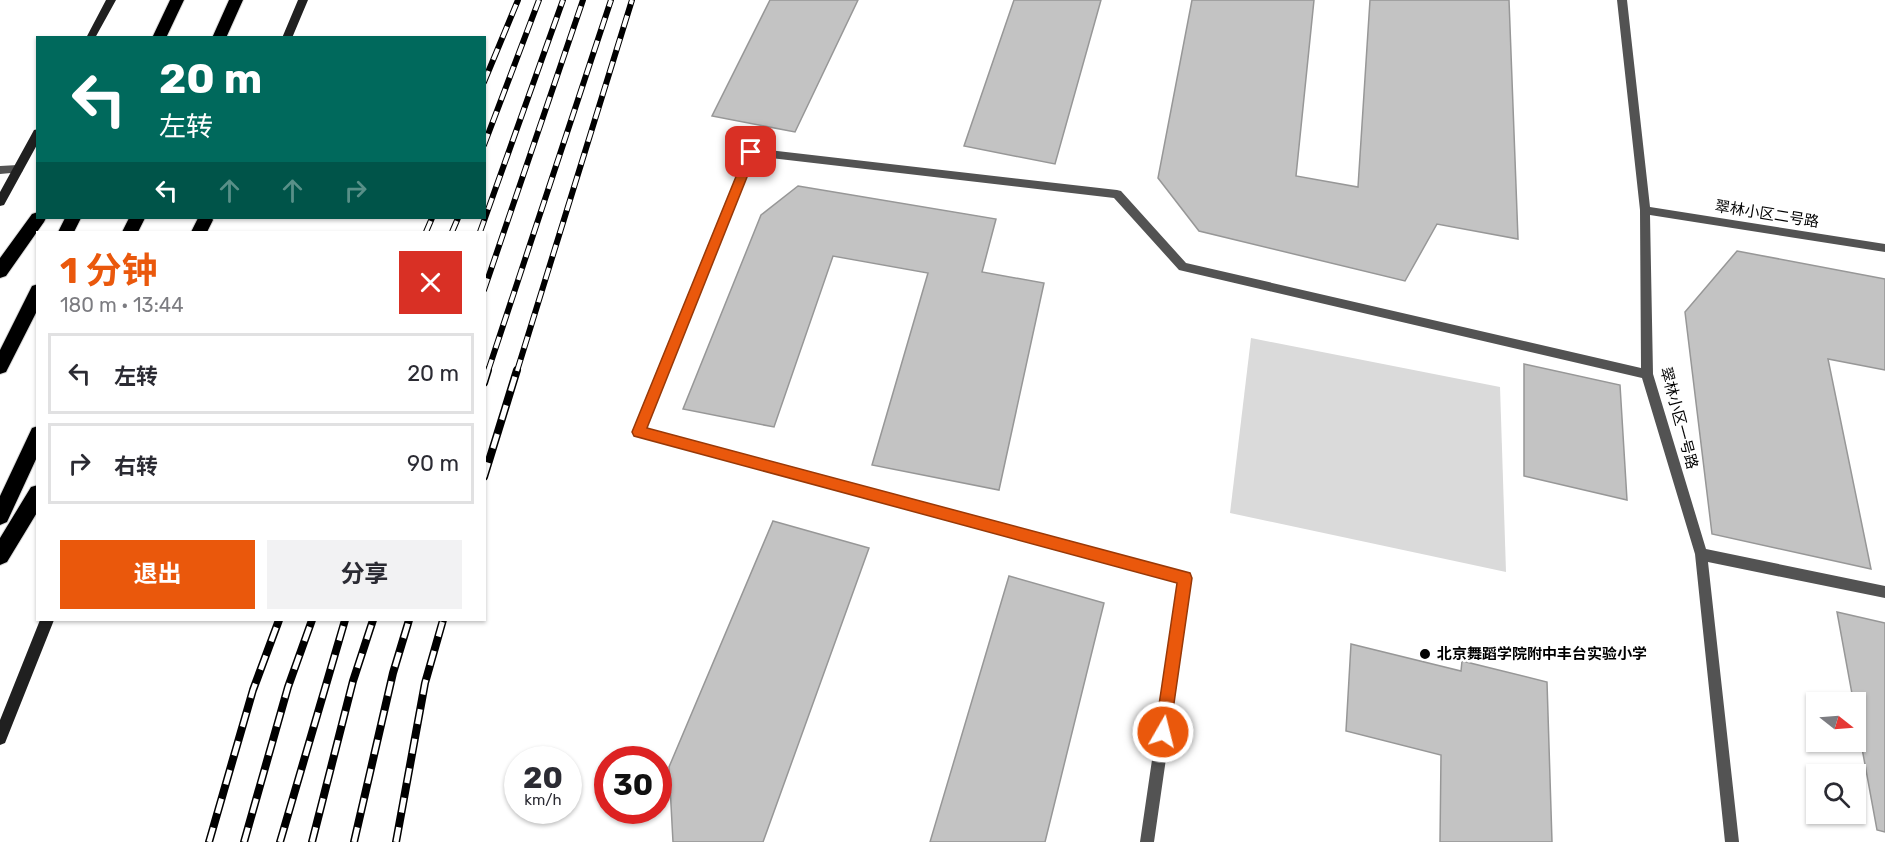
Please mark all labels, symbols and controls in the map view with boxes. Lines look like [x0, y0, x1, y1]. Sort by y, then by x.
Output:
text: 20 m [159, 54, 262, 104]
icon: left [60, 60, 138, 138]
text: 左转 [159, 111, 213, 143]
pin [725, 126, 776, 177]
icon: arrive [734, 135, 767, 168]
icon: left [150, 174, 183, 207]
icon: ahead [213, 174, 246, 207]
icon: ahead [276, 174, 309, 207]
icon: right [339, 174, 372, 207]
street label: 翠林小区二号路 [1714, 197, 1820, 231]
text: 1 分钟 [60, 249, 158, 292]
button: close [399, 251, 462, 314]
text: 180 m · 13:44 [60, 293, 184, 317]
icon: left [63, 357, 96, 390]
text: 20 m [407, 360, 459, 387]
text: 左转 [114, 363, 158, 390]
street label: 翠林小区一号路 [1657, 365, 1701, 471]
icon: right [63, 447, 96, 480]
text: 90 m [407, 450, 459, 477]
text: 右转 [114, 453, 158, 480]
button: 退出 [60, 540, 255, 609]
button: 分享 [267, 540, 462, 609]
place label: 北京舞蹈学院附中丰台实验小学 [1437, 645, 1647, 663]
marker: 北京舞蹈学院附中丰台实验小学 [1418, 647, 1432, 661]
north arrow [1806, 692, 1866, 752]
map controls [1806, 692, 1866, 824]
position arrow [1131, 700, 1195, 764]
speed limit sign: 30 [594, 746, 672, 824]
text: 20 [523, 760, 563, 796]
button: search [1806, 764, 1866, 824]
text: km/h [524, 791, 562, 809]

